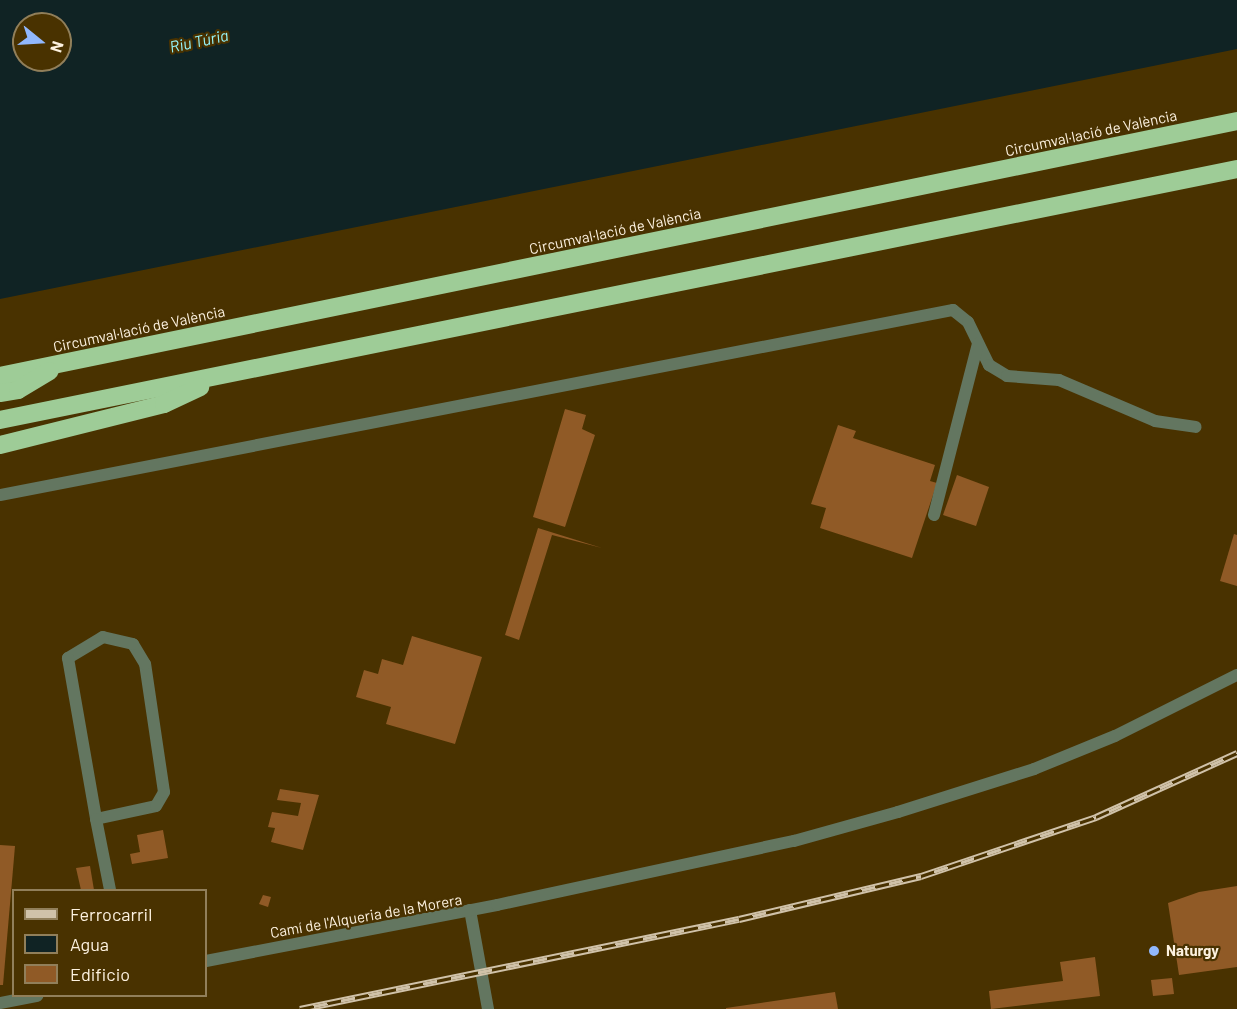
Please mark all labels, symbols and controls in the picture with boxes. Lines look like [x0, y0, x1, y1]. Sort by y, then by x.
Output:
north arrow [12, 12, 72, 72]
water label: Riu Túria [168, 25, 230, 57]
text: N [47, 39, 68, 55]
street label: Circumval·lació de València [1003, 106, 1179, 160]
street label: Circumval·lació de València [527, 204, 703, 258]
street label: Circumval·lació de València [51, 302, 227, 356]
legend [12, 889, 207, 997]
street label: Camí de l'Alqueria de la Morera [269, 890, 463, 942]
text: Ferrocarril [70, 903, 152, 925]
text: Agua [70, 933, 109, 955]
place label: Naturgy [1166, 942, 1219, 960]
marker: Naturgy [1147, 944, 1161, 958]
text: Edificio [70, 963, 130, 985]

